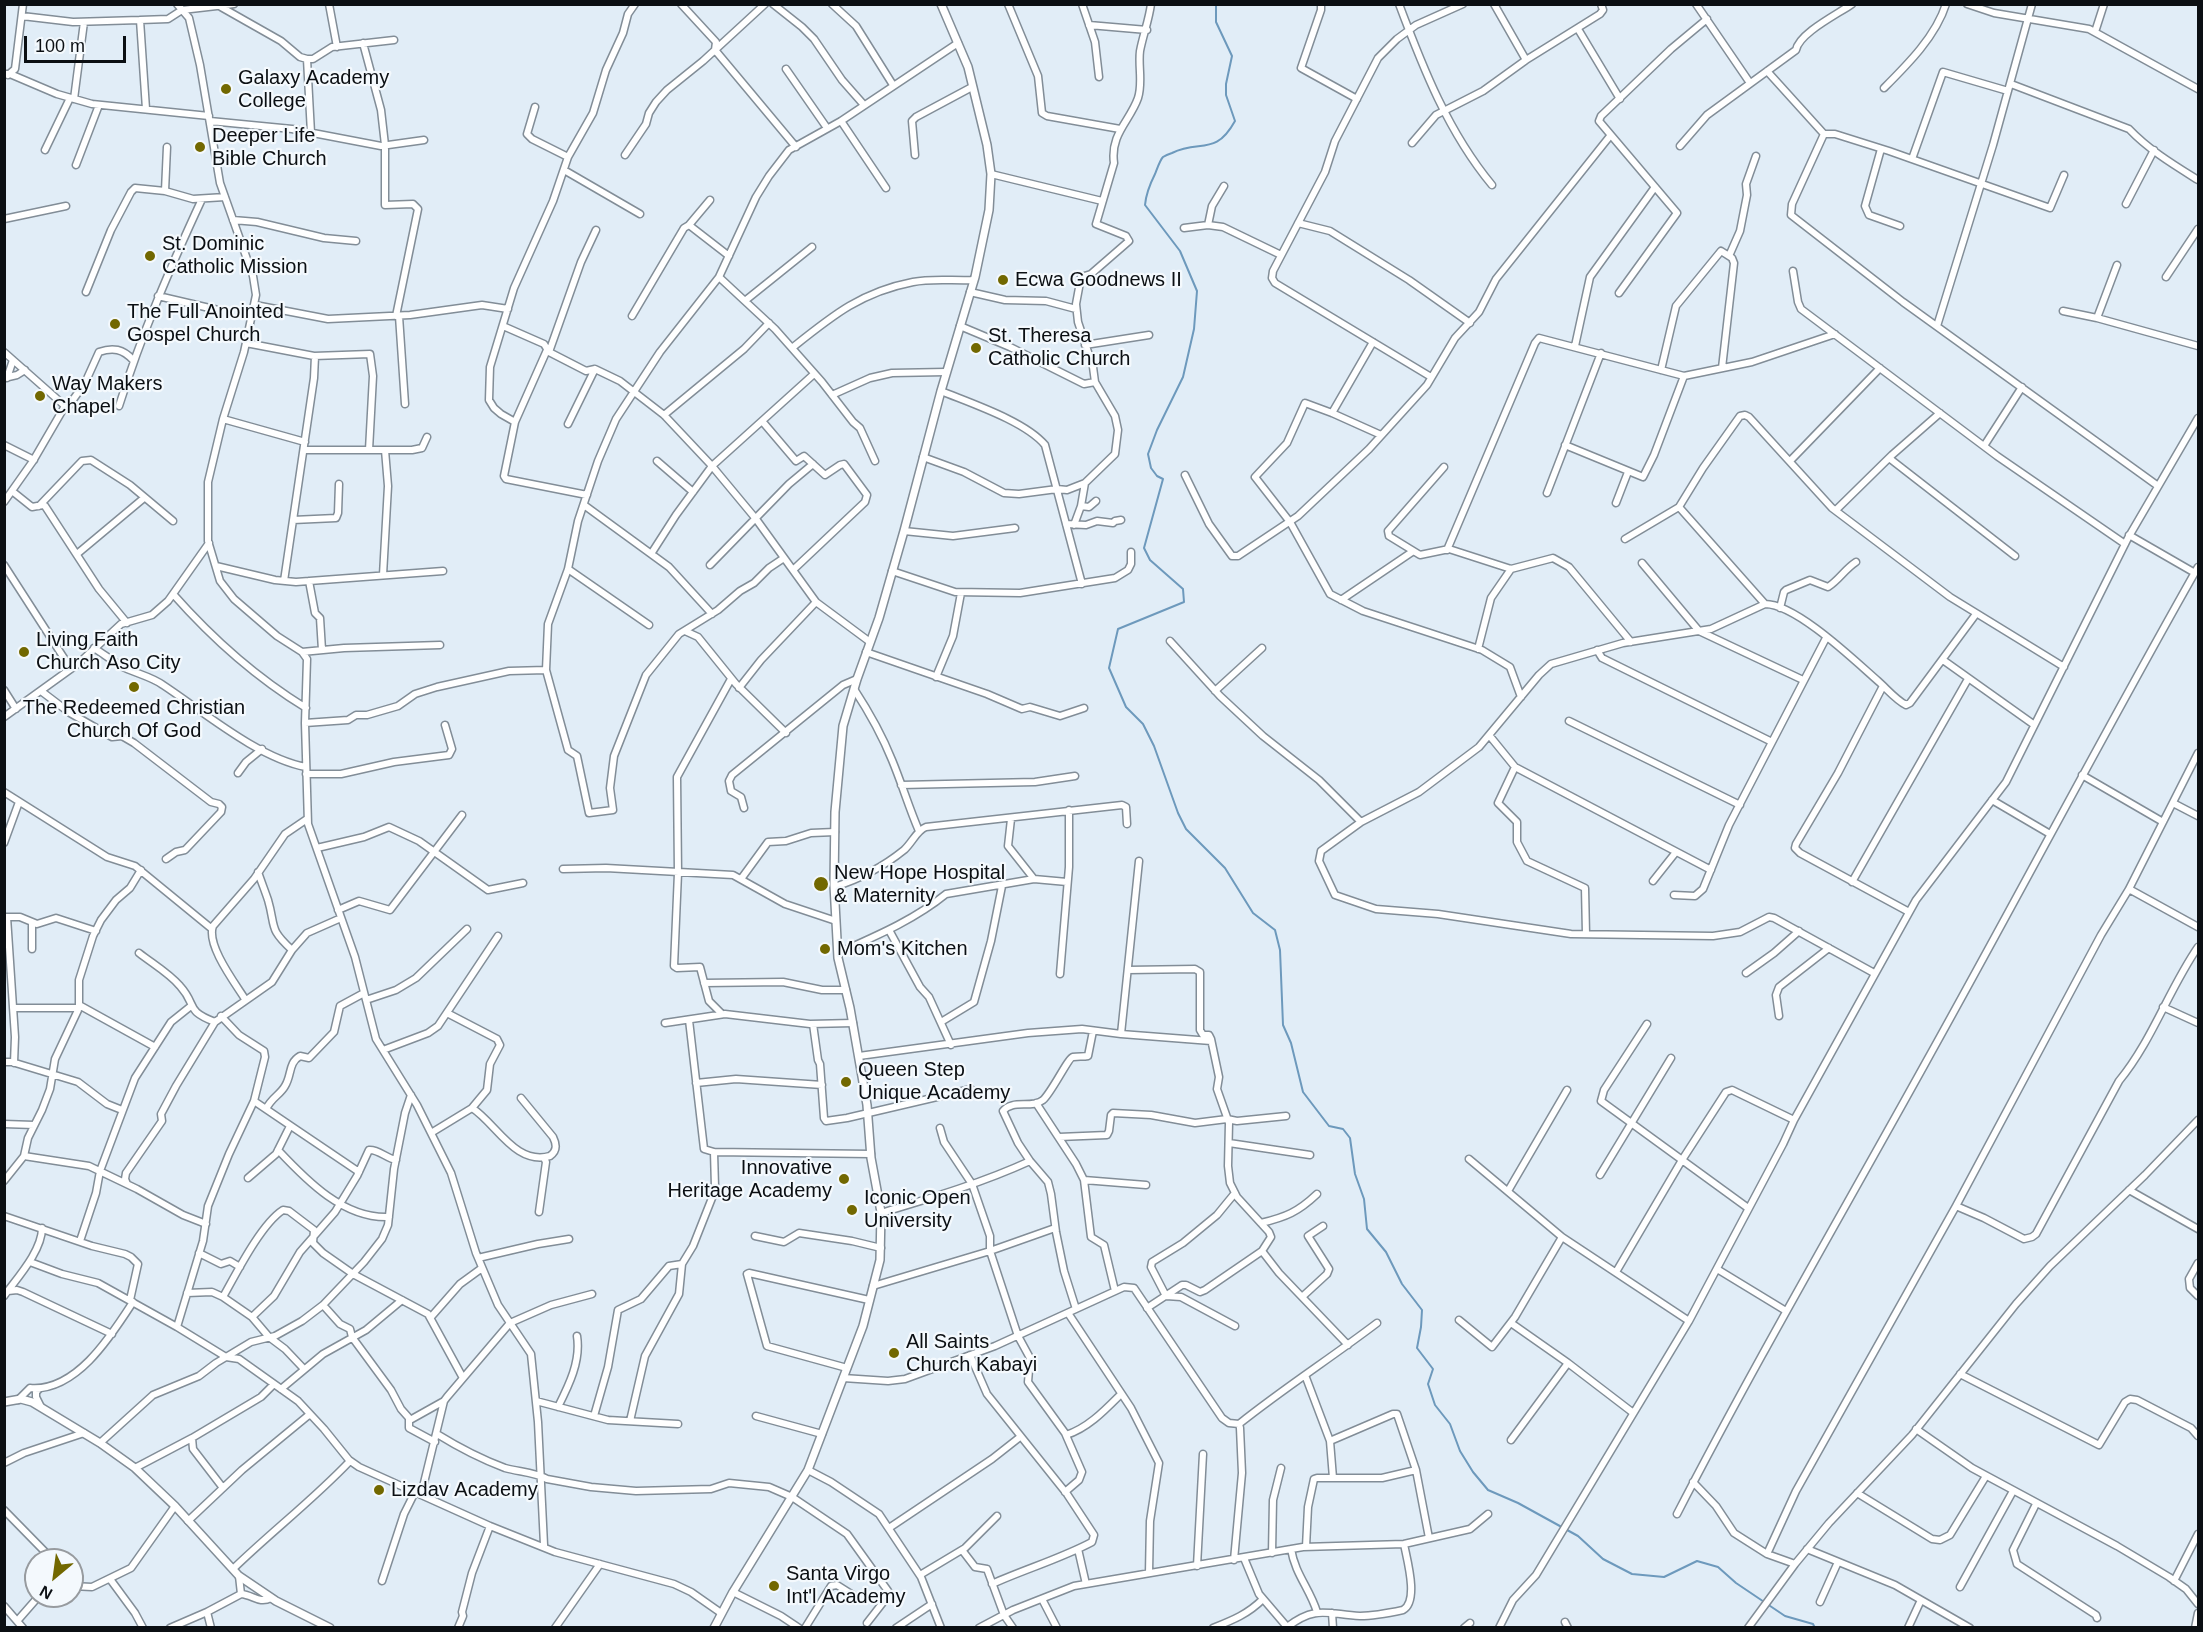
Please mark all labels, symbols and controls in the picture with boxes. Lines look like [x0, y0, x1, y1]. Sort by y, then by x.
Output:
scale bar [27, 24, 129, 62]
text: 100 m [35, 36, 85, 56]
place label: Galaxy Academy College [238, 66, 389, 113]
marker: Galaxy Academy College [219, 82, 233, 96]
place label: Deeper Life Bible Church [212, 124, 327, 171]
marker: Deeper Life Bible Church [193, 140, 207, 154]
place label: St. Dominic Catholic Mission [162, 232, 308, 279]
marker: St. Dominic Catholic Mission [143, 249, 157, 263]
place label: Ecwa Goodnews II [1015, 268, 1182, 292]
marker: Ecwa Goodnews II [996, 273, 1010, 287]
place label: The Full Anointed Gospel Church [127, 300, 284, 347]
marker: The Full Anointed Gospel Church [108, 317, 122, 331]
place label: St. Theresa Catholic Church [988, 324, 1130, 371]
marker: St. Theresa Catholic Church [969, 341, 983, 355]
place label: Way Makers Chapel [52, 372, 162, 419]
marker: Way Makers Chapel [33, 389, 47, 403]
place label: Living Faith Church Aso City [36, 628, 180, 675]
marker: Living Faith Church Aso City [17, 645, 31, 659]
marker: The Redeemed Christian Church Of God [127, 680, 141, 694]
place label: The Redeemed Christian Church Of God [23, 696, 245, 743]
place label: New Hope Hospital & Maternity [834, 861, 1005, 908]
marker: New Hope Hospital & Maternity [812, 875, 830, 893]
place label: Mom's Kitchen [837, 937, 968, 961]
marker: Mom's Kitchen [818, 942, 832, 956]
place label: Queen Step Unique Academy [858, 1058, 1010, 1105]
marker: Queen Step Unique Academy [839, 1075, 853, 1089]
place label: Innovative Heritage Academy [667, 1156, 832, 1203]
marker: Innovative Heritage Academy [837, 1172, 851, 1186]
place label: Iconic Open University [864, 1186, 971, 1233]
marker: Iconic Open University [845, 1203, 859, 1217]
place label: All Saints Church Kabayi [906, 1330, 1037, 1377]
marker: All Saints Church Kabayi [887, 1346, 901, 1360]
place label: Lizdav Academy [391, 1478, 538, 1502]
marker: Lizdav Academy [372, 1483, 386, 1497]
north arrow [24, 1548, 84, 1608]
place label: Santa Virgo Int'l Academy [786, 1562, 905, 1609]
marker: Santa Virgo Int'l Academy [767, 1579, 781, 1593]
text: N [37, 1582, 55, 1603]

